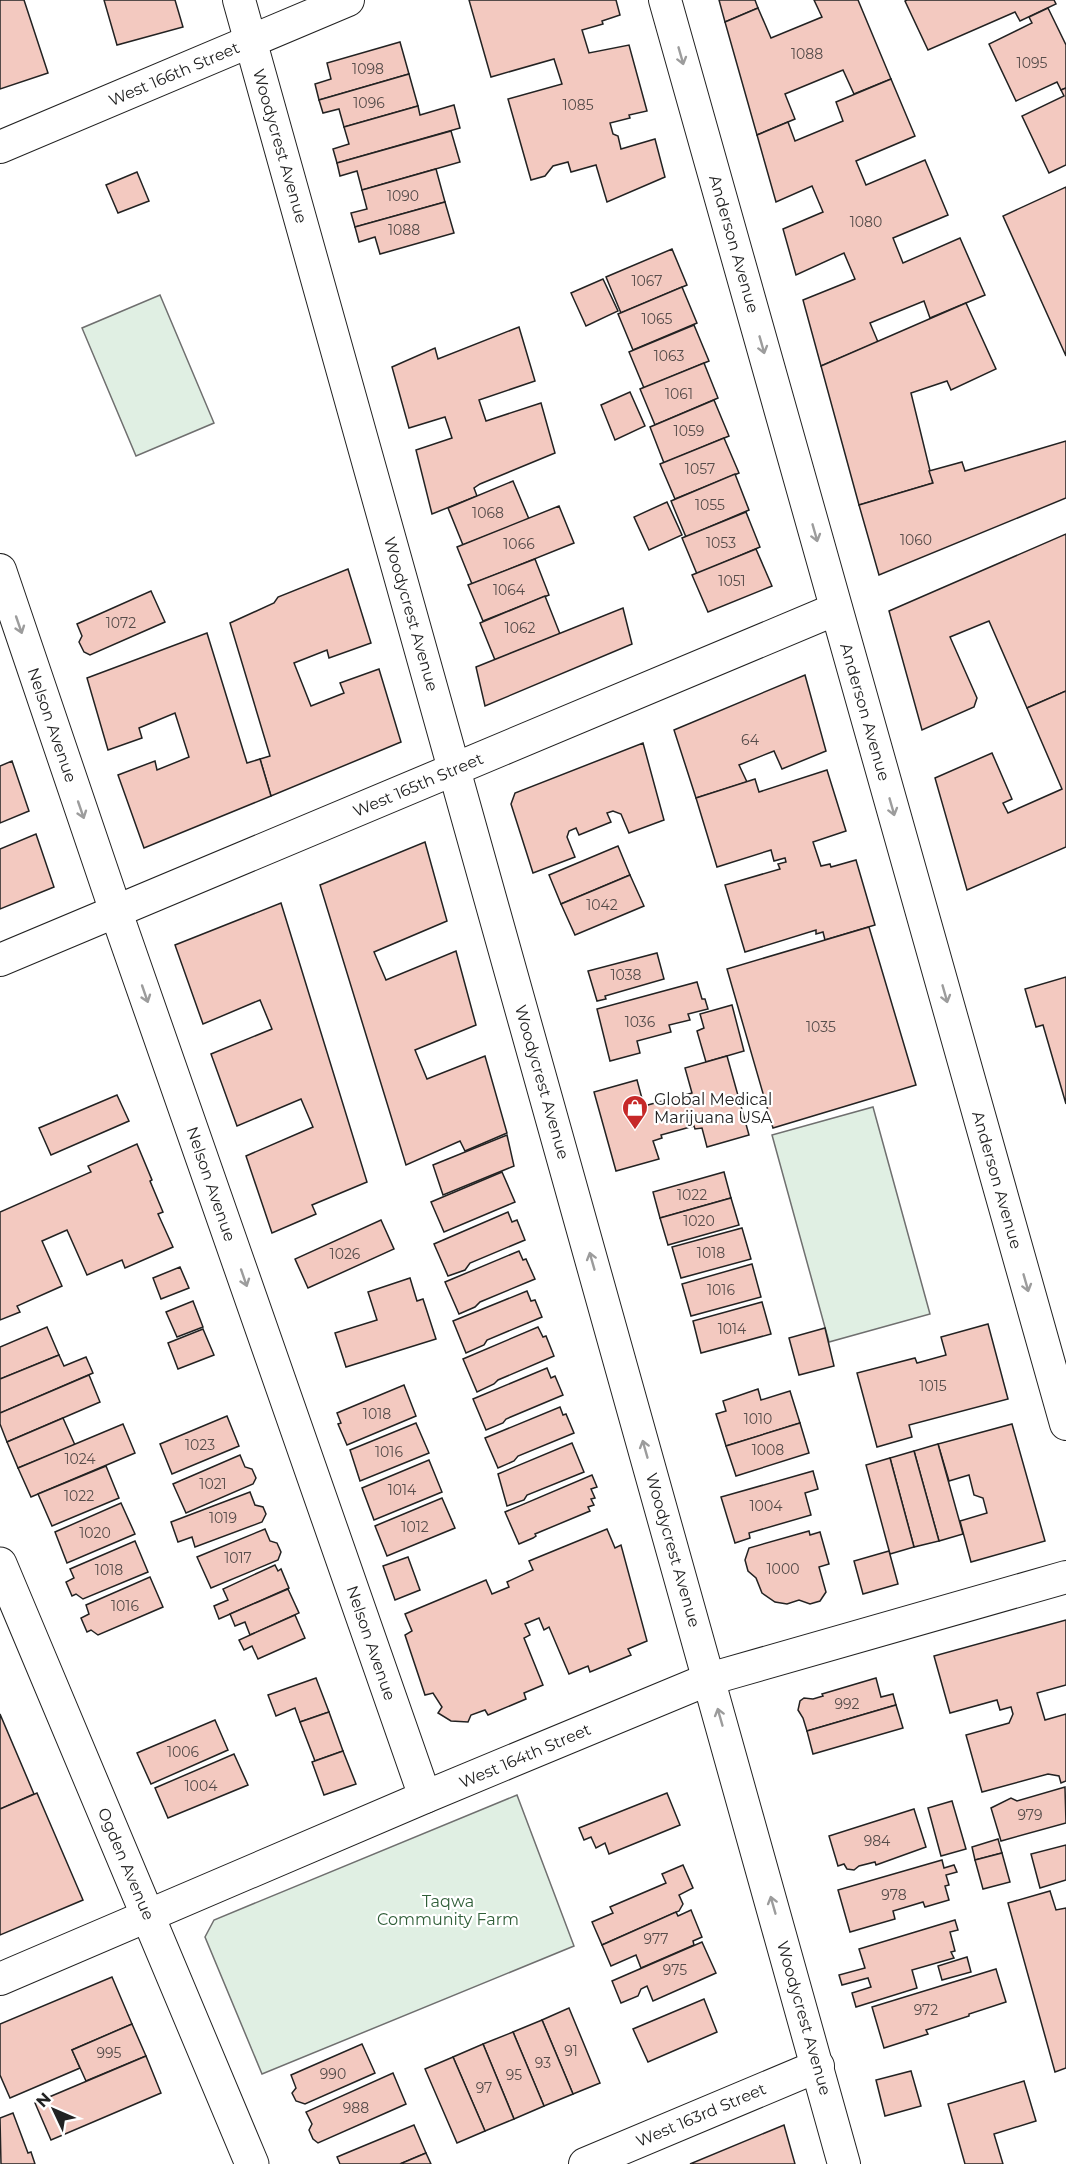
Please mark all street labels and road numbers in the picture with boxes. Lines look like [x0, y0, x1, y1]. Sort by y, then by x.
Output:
street label: West 166th Street [106, 38, 243, 110]
street label: Woodycrest Avenue [249, 67, 311, 225]
street label: Anderson Avenue [705, 173, 763, 315]
street label: Woodycrest Avenue [380, 535, 442, 693]
street label: Anderson Avenue [836, 641, 894, 783]
street label: Nelson Avenue [23, 665, 81, 785]
street label: West 165th Street [350, 749, 486, 821]
street label: Woodycrest Avenue [511, 1003, 573, 1161]
street label: Anderson Avenue [968, 1109, 1026, 1251]
street label: Nelson Avenue [182, 1124, 240, 1244]
street label: Woodycrest Avenue [642, 1471, 704, 1629]
street label: Nelson Avenue [342, 1583, 400, 1703]
street label: West 164th Street [456, 1720, 594, 1792]
street label: Ogden Avenue [94, 1805, 158, 1923]
street label: Woodycrest Avenue [773, 1939, 835, 2097]
street label: West 163rd Street [633, 2079, 769, 2151]

